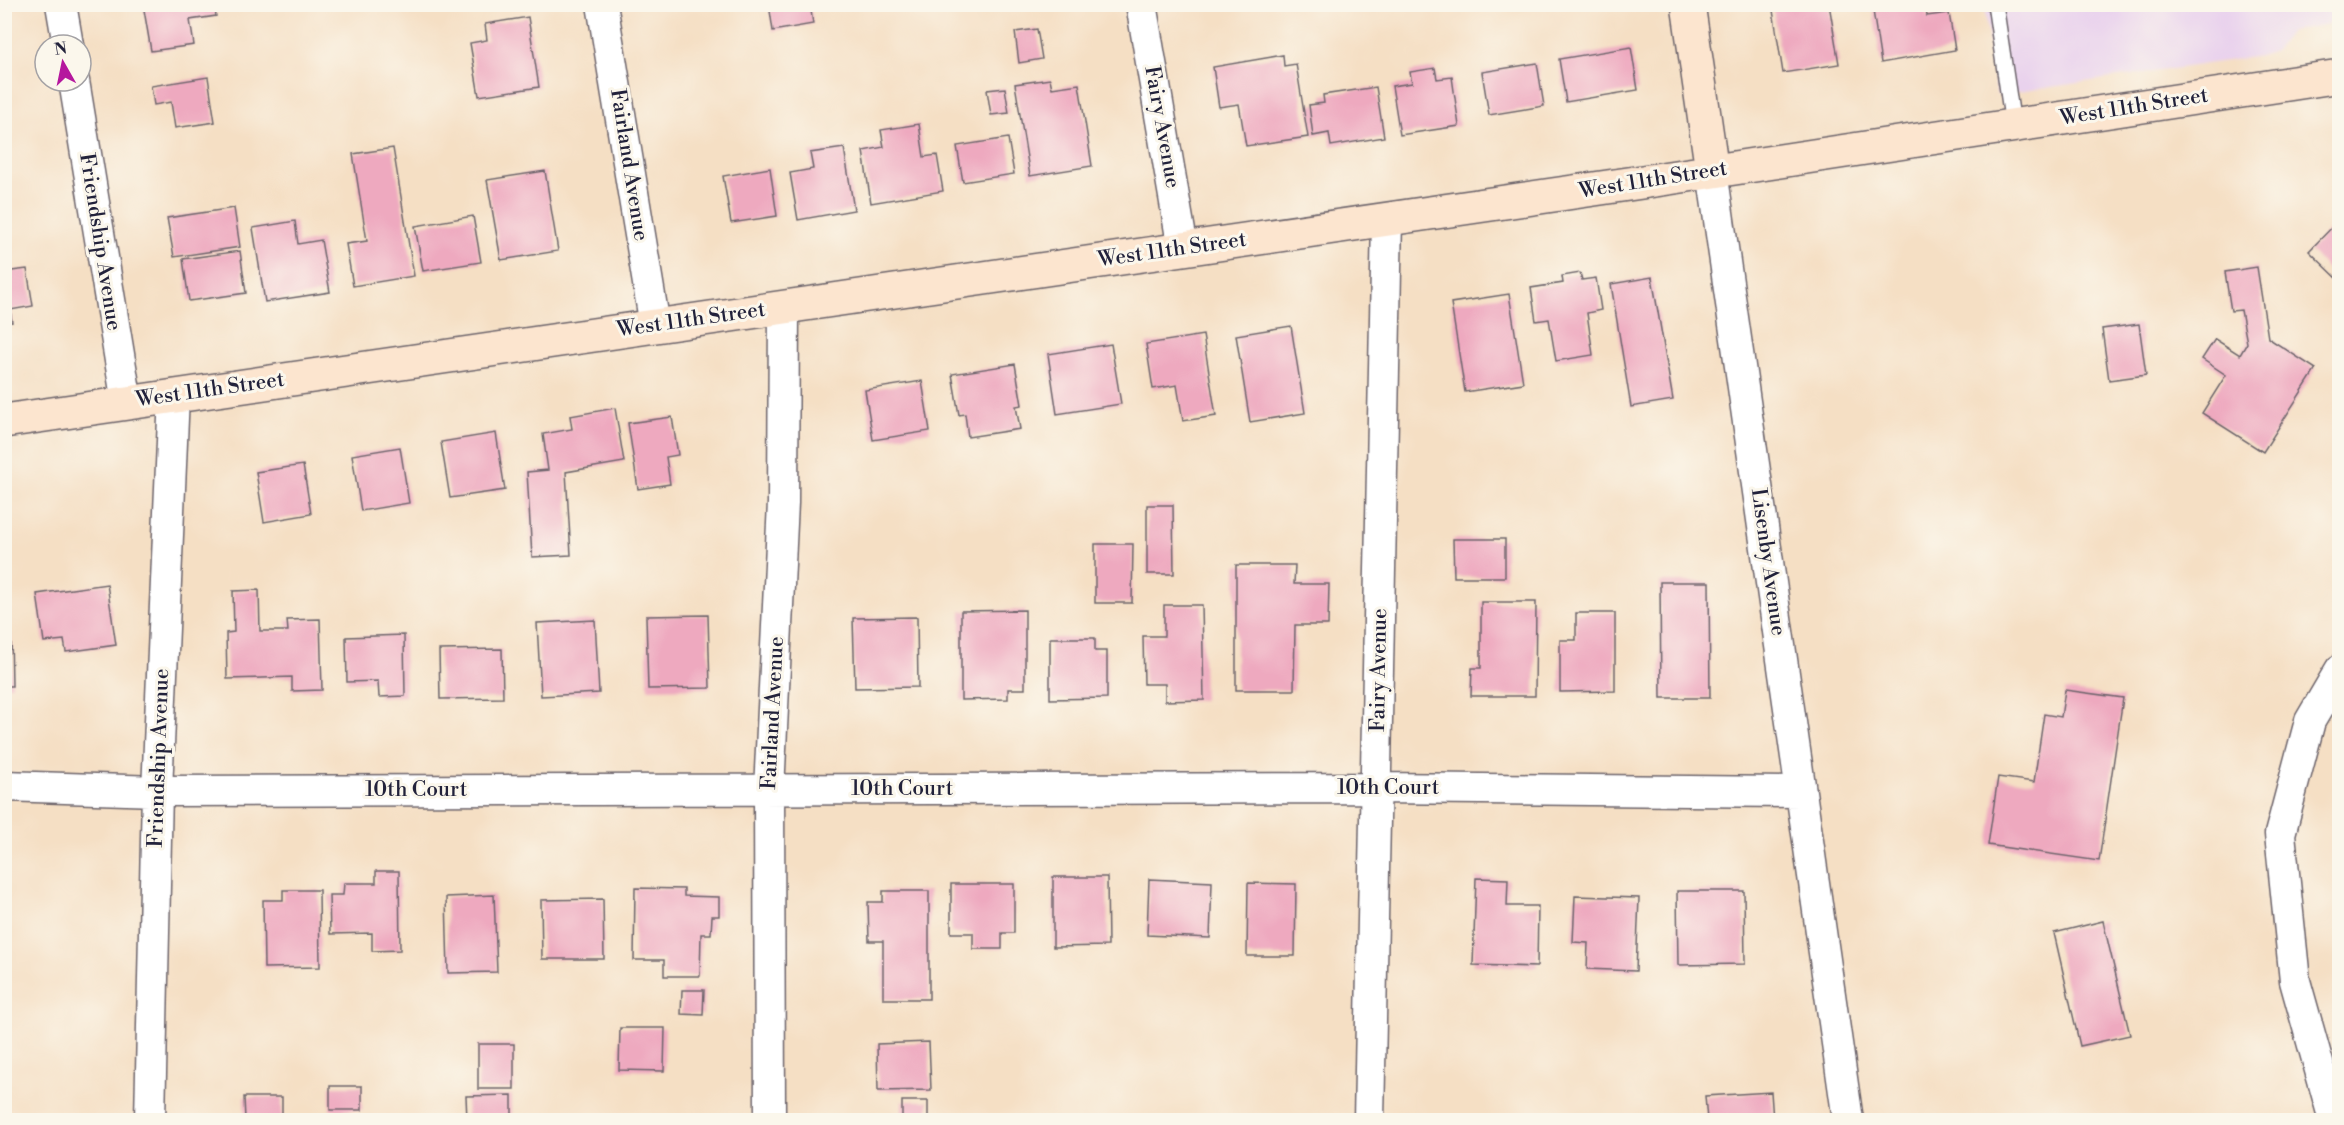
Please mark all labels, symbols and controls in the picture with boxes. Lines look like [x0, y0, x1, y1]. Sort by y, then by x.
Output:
north arrow [33, 33, 93, 93]
text: N [53, 38, 69, 60]
street label: Fairy Avenue [1138, 64, 1186, 190]
street label: West 11th Street [2057, 82, 2211, 132]
street label: Fairland Avenue [604, 87, 654, 243]
street label: Friendship Avenue [73, 151, 127, 333]
street label: West 11th Street [1576, 155, 1730, 205]
street label: West 11th Street [1095, 227, 1249, 273]
street label: West 11th Street [614, 297, 768, 343]
street label: West 11th Street [133, 367, 287, 413]
street label: Lisenby Avenue [1745, 487, 1791, 637]
street label: Fairy Avenue [1365, 608, 1393, 732]
street label: Fairland Avenue [756, 636, 790, 790]
street label: Friendship Avenue [143, 668, 175, 848]
street label: 10th Court [1337, 775, 1440, 801]
street label: 10th Court [851, 776, 954, 802]
street label: 10th Court [365, 777, 468, 803]

